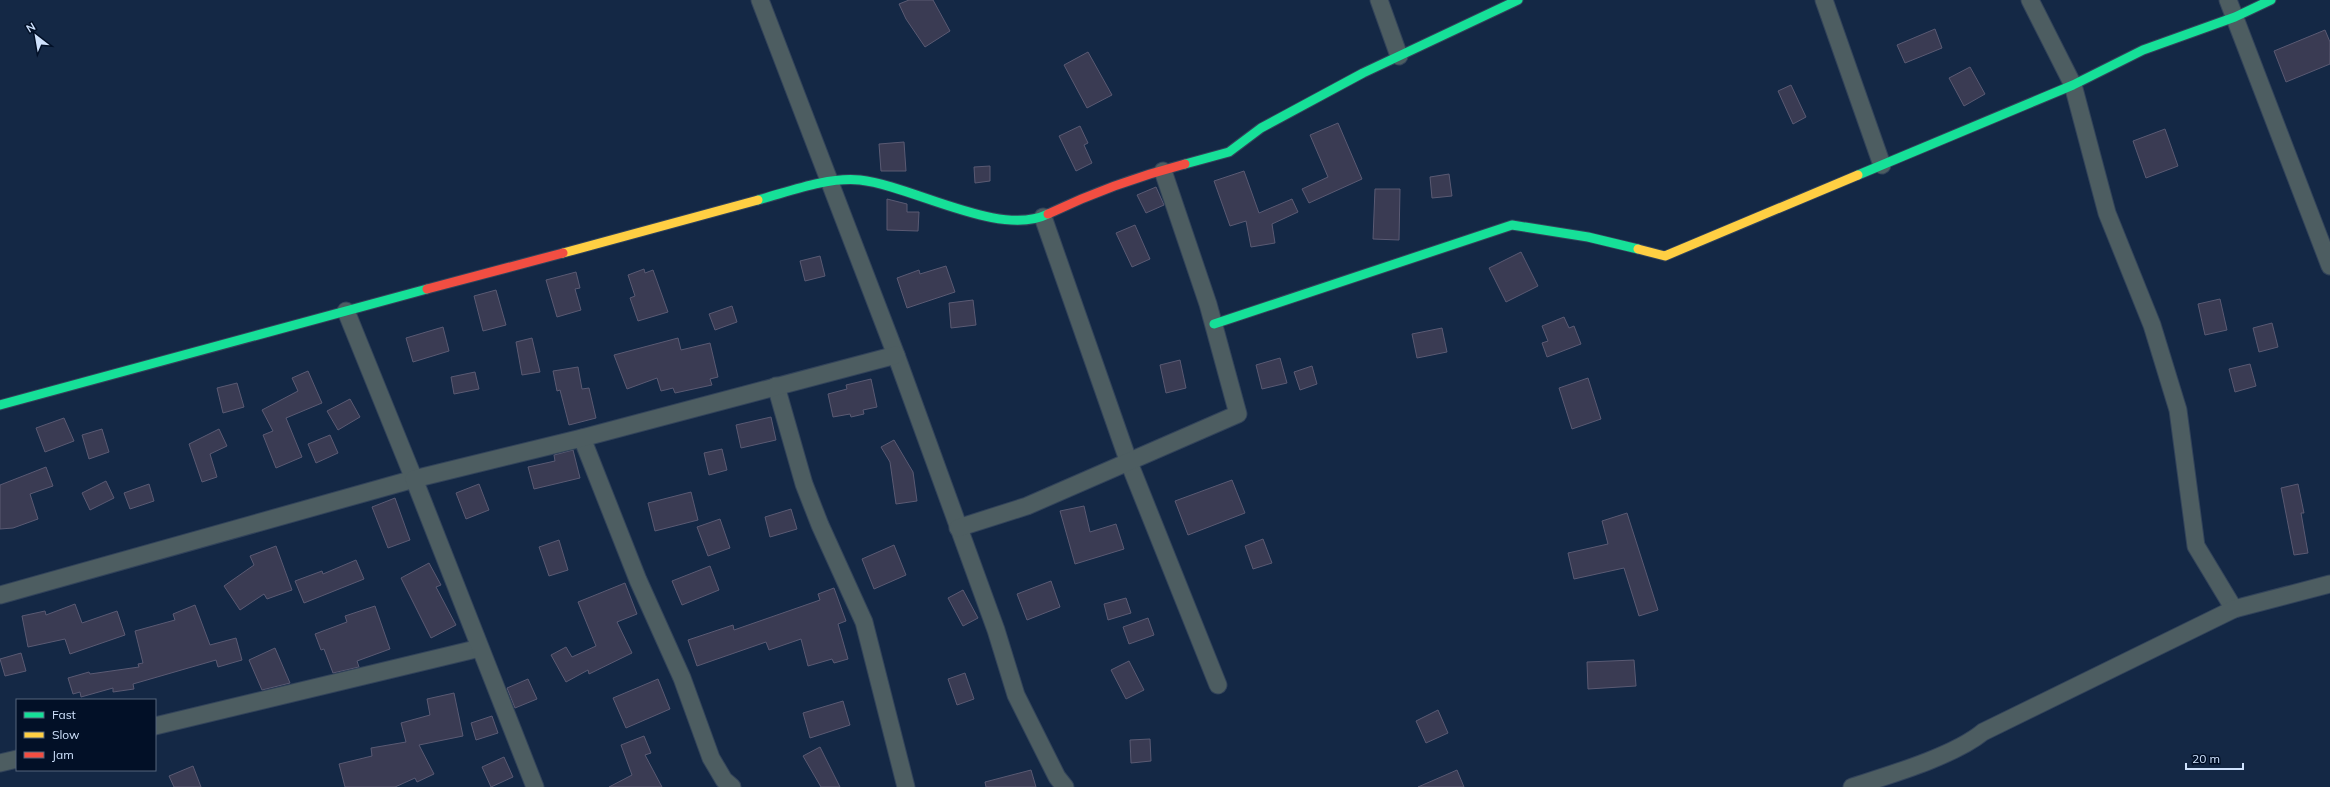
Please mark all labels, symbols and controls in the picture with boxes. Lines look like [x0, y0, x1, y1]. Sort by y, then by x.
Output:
north arrow [16, 16, 56, 56]
text: N [24, 19, 38, 36]
legend [16, 699, 156, 771]
text: Fast [52, 707, 76, 722]
text: Slow [52, 727, 80, 742]
scale bar [2186, 745, 2243, 771]
text: Jam [52, 747, 74, 762]
text: 20 m [2192, 751, 2220, 766]

